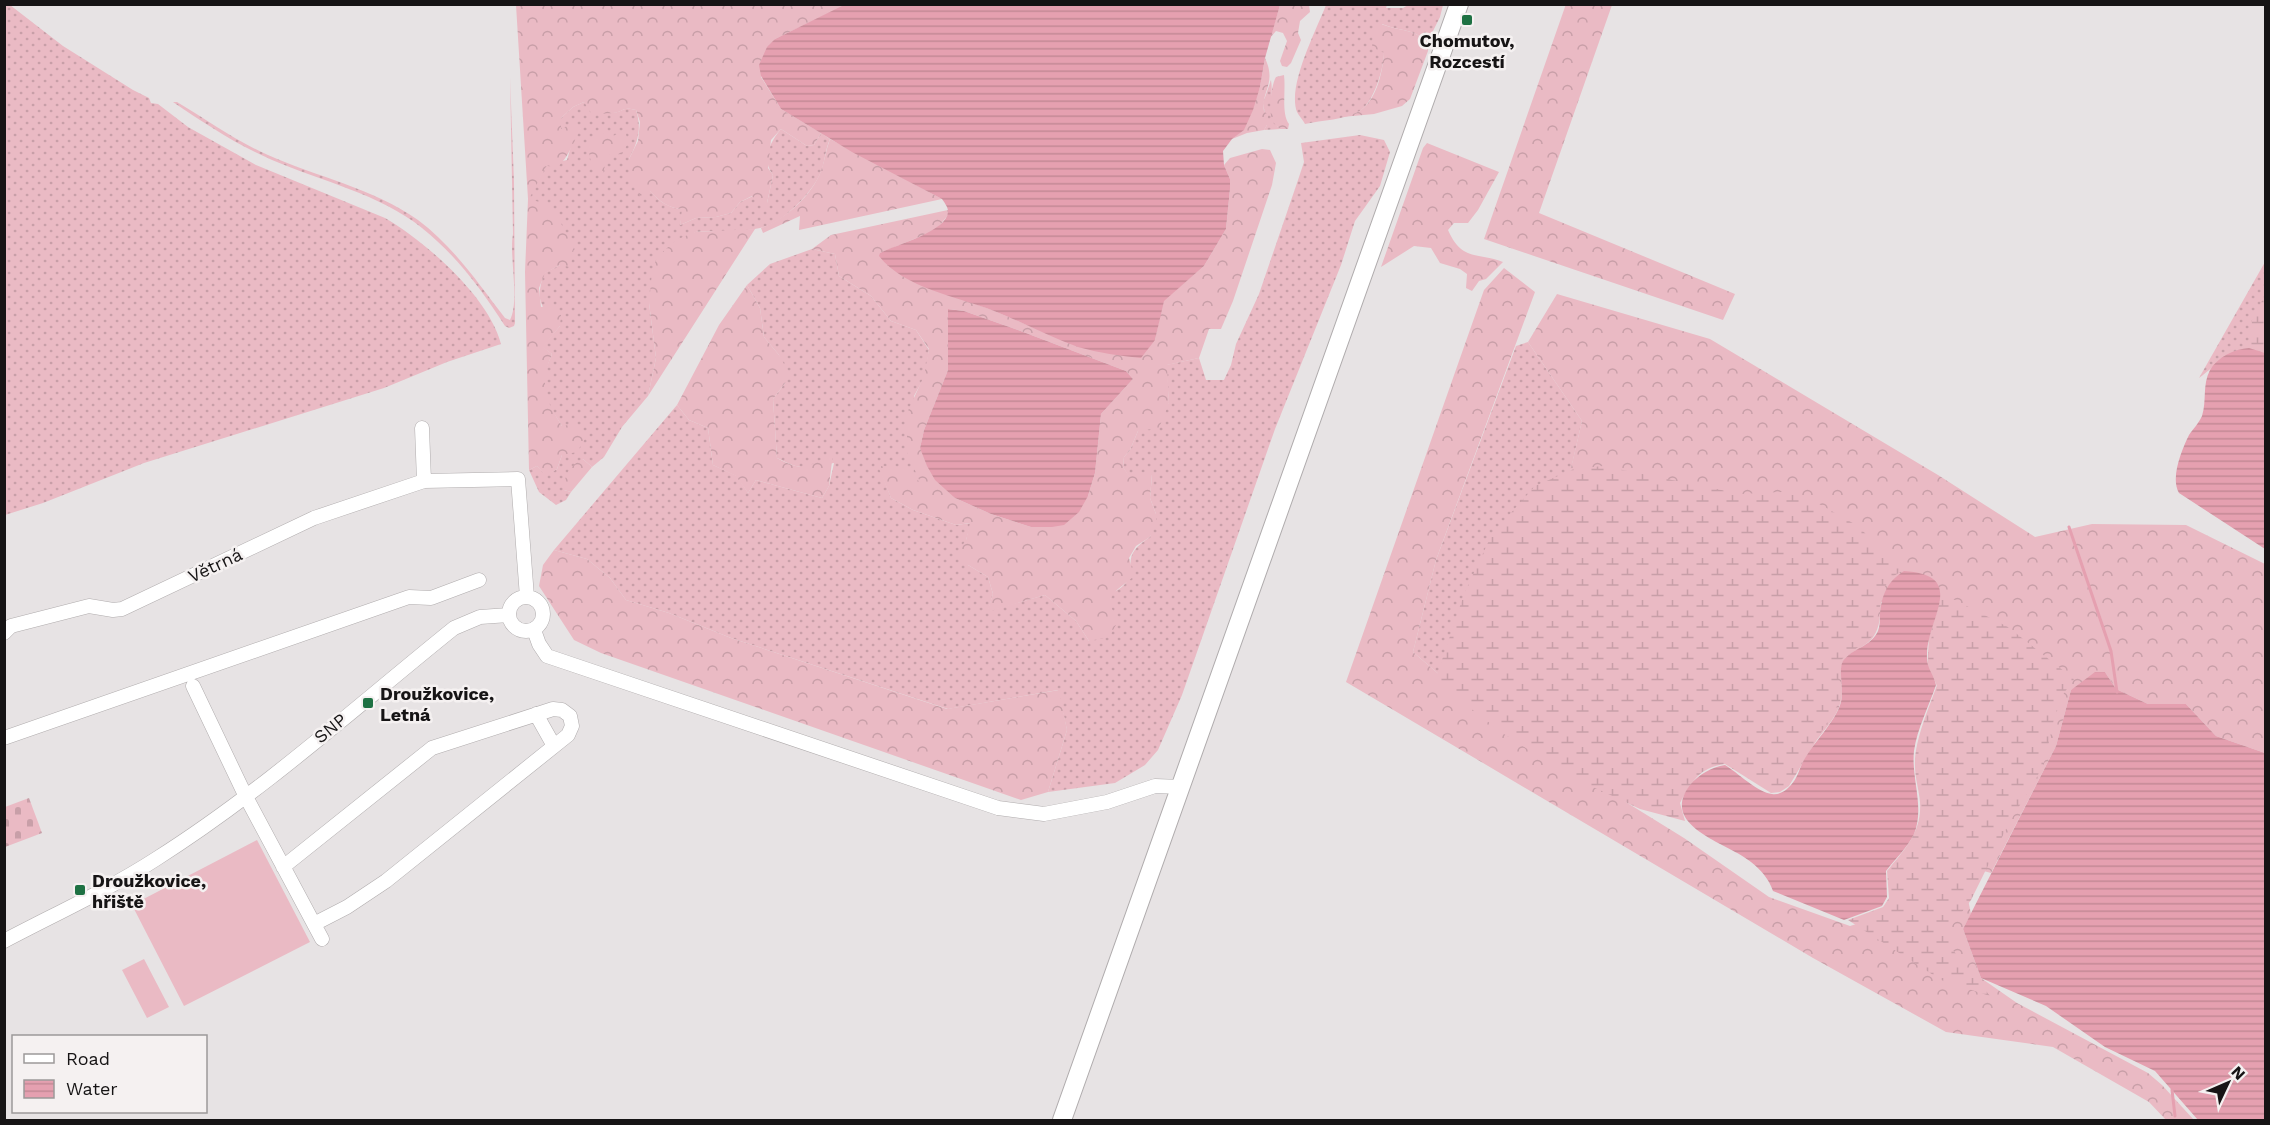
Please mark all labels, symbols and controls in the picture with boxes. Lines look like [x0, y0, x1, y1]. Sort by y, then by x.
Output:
marker: Chomutov, Rozcestí [1460, 13, 1474, 27]
place label: Chomutov, Rozcestí [1420, 30, 1514, 72]
street label: Větrná [185, 543, 245, 587]
place label: Droužkovice, Letná [380, 683, 494, 725]
marker: Droužkovice, Letná [361, 696, 375, 710]
street label: SNP [310, 709, 351, 747]
place label: Droužkovice, hřiště [92, 870, 206, 912]
marker: Droužkovice, hřiště [73, 883, 87, 897]
legend [12, 1035, 207, 1113]
text: Road [66, 1048, 110, 1069]
north arrow [2198, 1053, 2258, 1113]
text: N [2227, 1062, 2249, 1084]
text: Water [66, 1078, 118, 1099]

